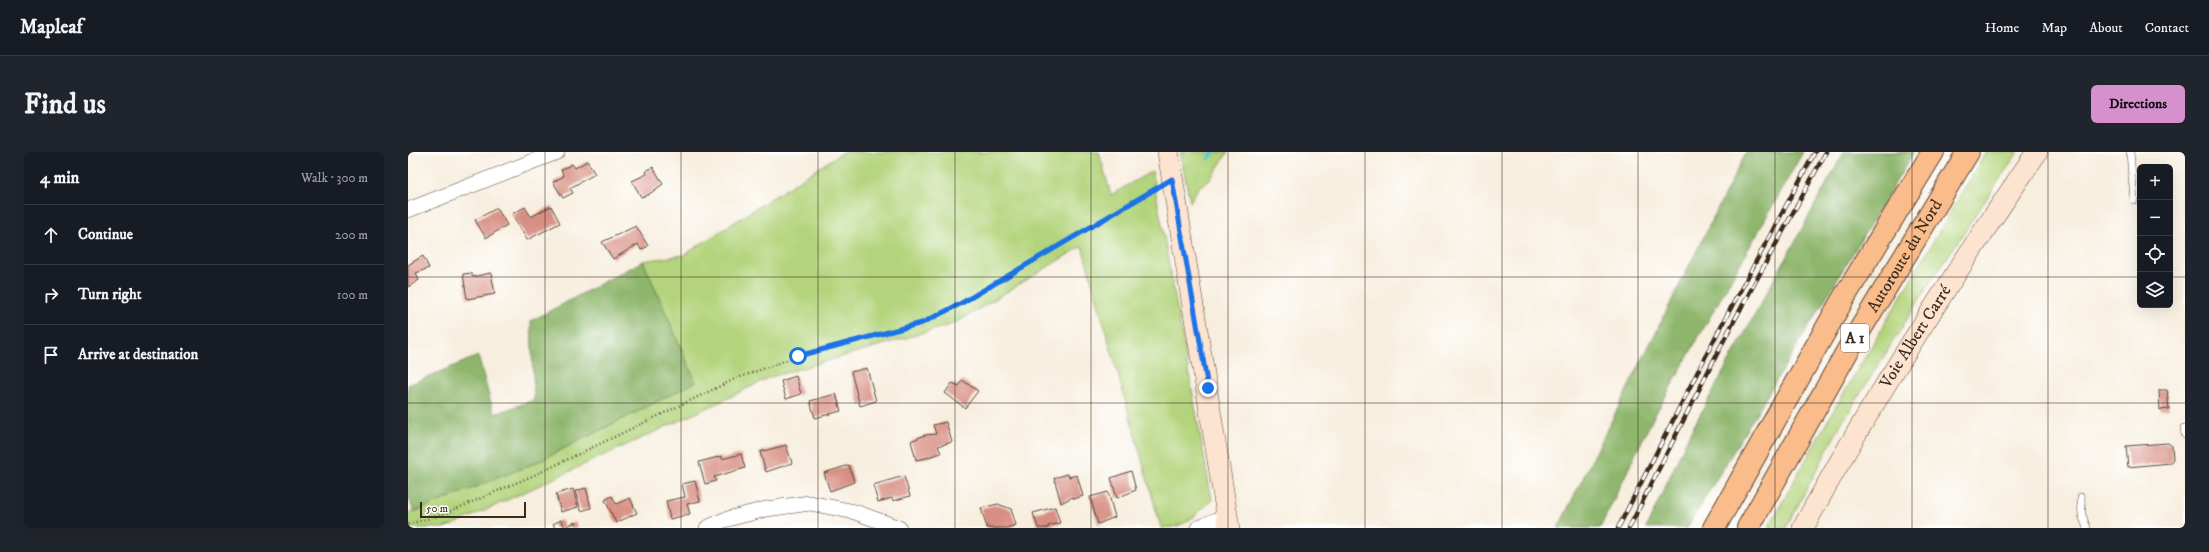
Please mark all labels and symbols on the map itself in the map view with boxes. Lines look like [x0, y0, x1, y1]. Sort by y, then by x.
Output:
street label: Autoroute du Nord [1862, 195, 1948, 317]
street label: Voie Albert Carré [1874, 281, 1956, 393]
road number: A 1 [1841, 324, 1869, 352]
route start [789, 347, 807, 365]
route end [1199, 379, 1217, 397]
scale bar [420, 500, 526, 519]

